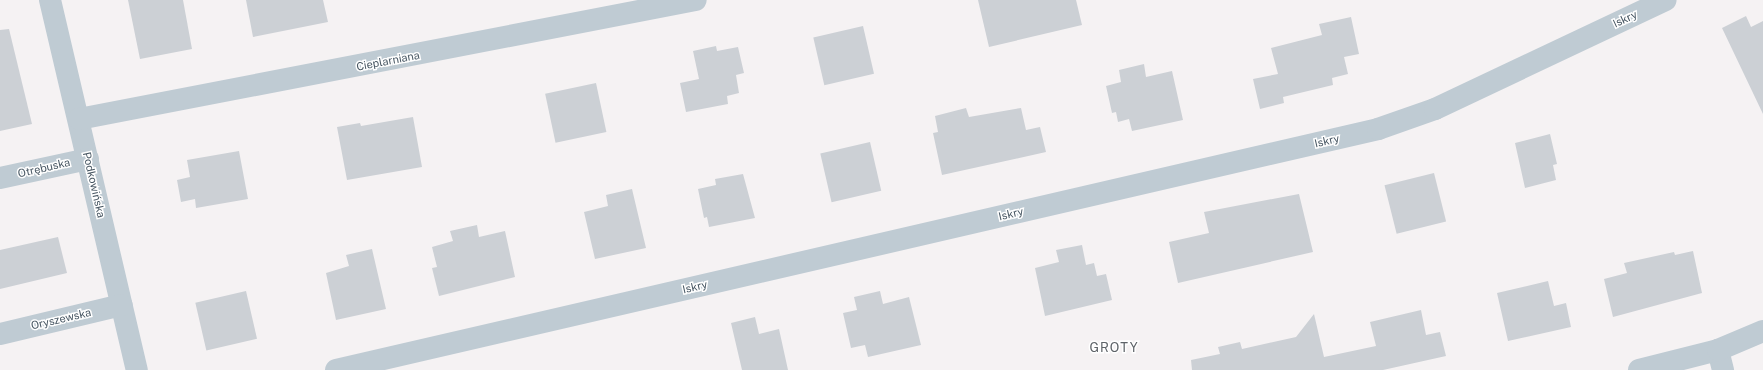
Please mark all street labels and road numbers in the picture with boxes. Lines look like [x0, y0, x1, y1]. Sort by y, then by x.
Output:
street label: Iskry [1611, 8, 1639, 30]
street label: Cieplarniana [355, 48, 421, 74]
street label: Iskry [1313, 132, 1341, 150]
street label: Podkowińska [80, 151, 108, 219]
street label: Otrębuska [17, 156, 71, 180]
street label: Iskry [997, 205, 1025, 223]
street label: Iskry [681, 278, 709, 296]
street label: Oryszewska [30, 306, 92, 332]

